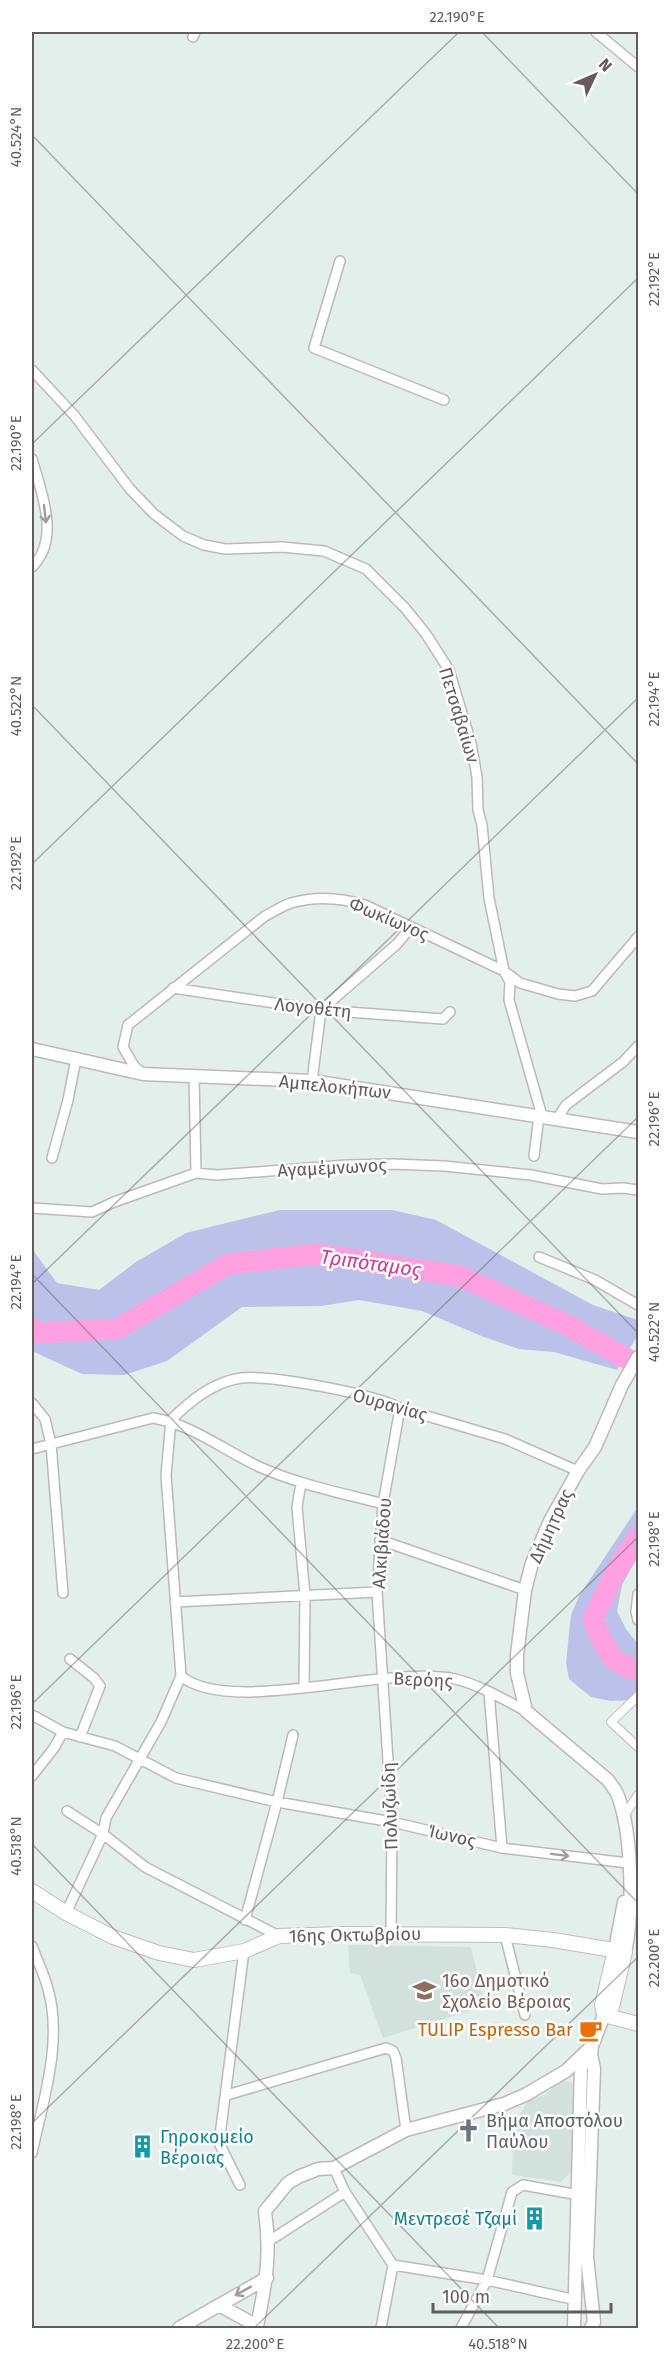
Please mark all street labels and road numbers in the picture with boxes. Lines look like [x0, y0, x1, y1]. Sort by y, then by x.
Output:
street label: Πετσαβαίων [434, 665, 484, 766]
street label: Φωκίωνος [346, 892, 433, 946]
street label: Λογοθέτη [273, 993, 353, 1023]
street label: Αμπελοκήπων [278, 1070, 392, 1104]
street label: Αγαμέμνωνος [277, 1154, 388, 1182]
street label: Ουρανίας [350, 1384, 430, 1426]
street label: Δήμητρας [524, 1485, 578, 1567]
street label: Αλκιβιάδου [368, 1497, 396, 1589]
street label: Βερόης [393, 1667, 454, 1693]
street label: Πολυζωίδη [377, 1762, 403, 1850]
street label: Ίωνος [426, 1820, 479, 1852]
street label: 16ης Οκτωβρίου [289, 1923, 421, 1947]

